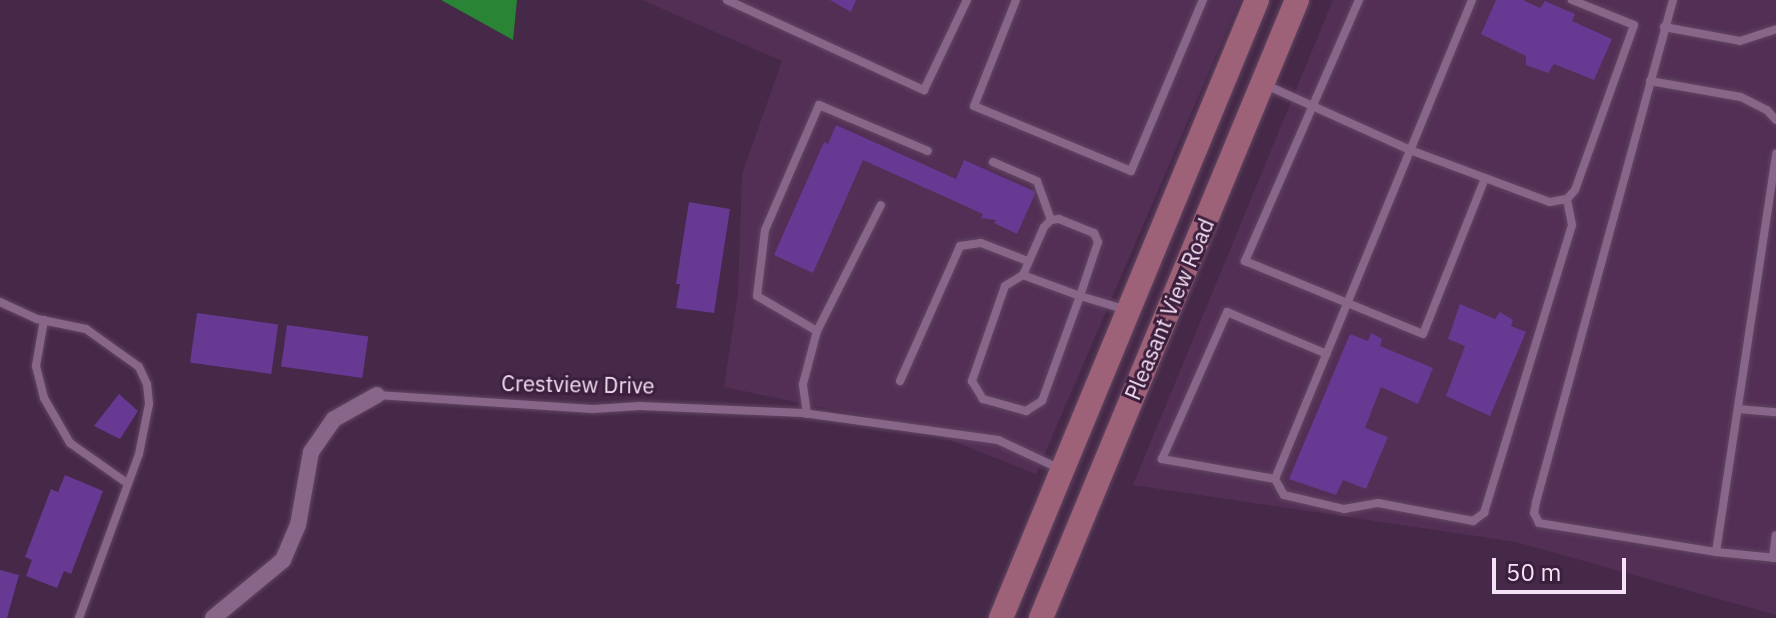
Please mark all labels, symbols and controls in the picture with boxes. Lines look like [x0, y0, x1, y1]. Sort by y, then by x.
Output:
street label: Pleasant View Road [1119, 214, 1219, 404]
street label: Crestview Drive [501, 369, 655, 399]
scale bar [1496, 542, 1630, 592]
text: 50 m [1506, 556, 1561, 588]

